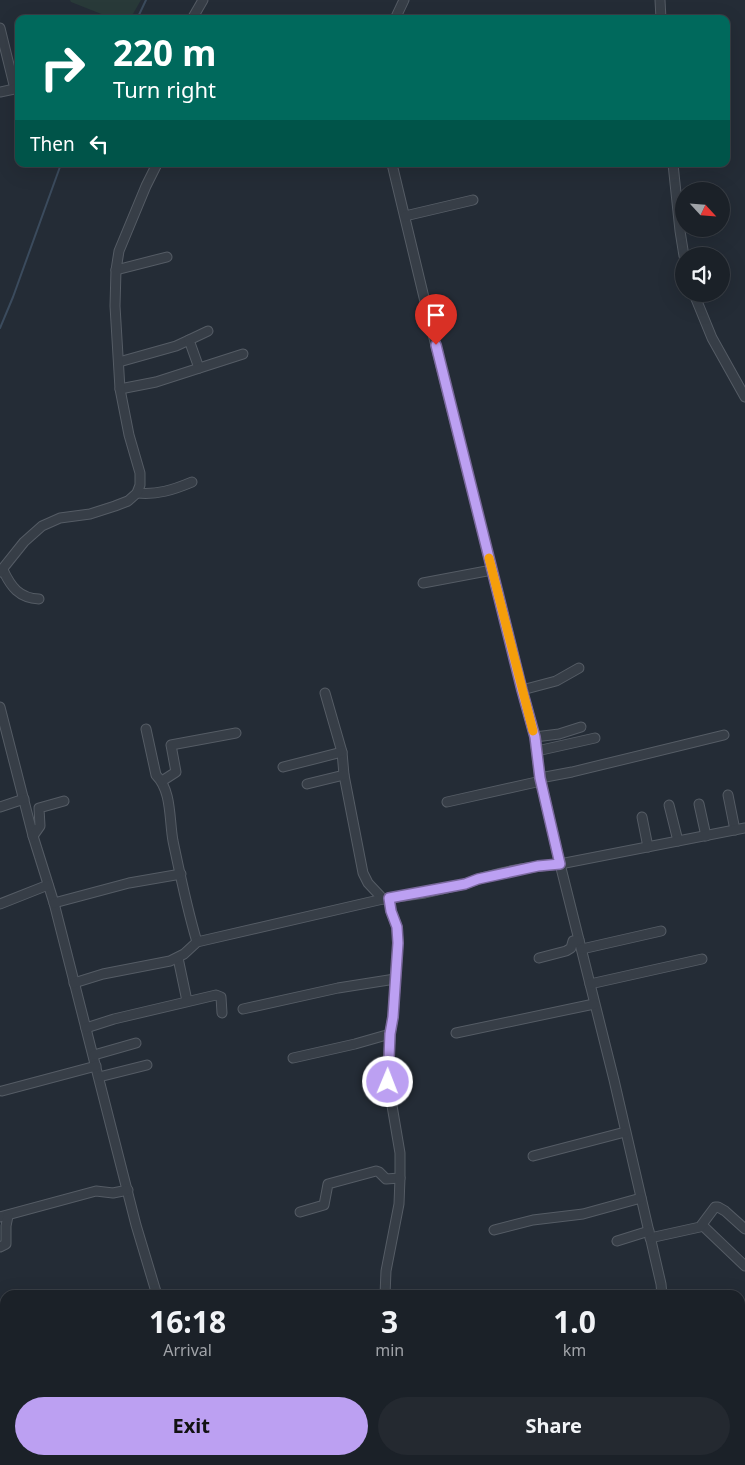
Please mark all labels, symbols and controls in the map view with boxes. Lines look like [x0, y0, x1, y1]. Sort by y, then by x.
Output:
text: 220 m [113, 29, 216, 76]
icon: right [30, 35, 95, 100]
text: Turn right [113, 74, 216, 104]
icon: left [85, 130, 113, 158]
text: Then [30, 131, 75, 157]
north arrow [675, 182, 730, 238]
map controls [675, 182, 730, 302]
button: sound [675, 247, 730, 302]
pin [415, 294, 457, 345]
icon: arrive [422, 301, 450, 329]
position arrow [361, 1055, 413, 1107]
text: 16:18 [149, 1301, 226, 1342]
text: 3 [381, 1301, 398, 1342]
text: 1.0 [553, 1301, 596, 1342]
text: Arrival [163, 1339, 212, 1361]
text: min [375, 1339, 404, 1361]
text: km [563, 1339, 586, 1361]
button: Exit [15, 1397, 368, 1455]
button: Share [378, 1397, 730, 1455]

